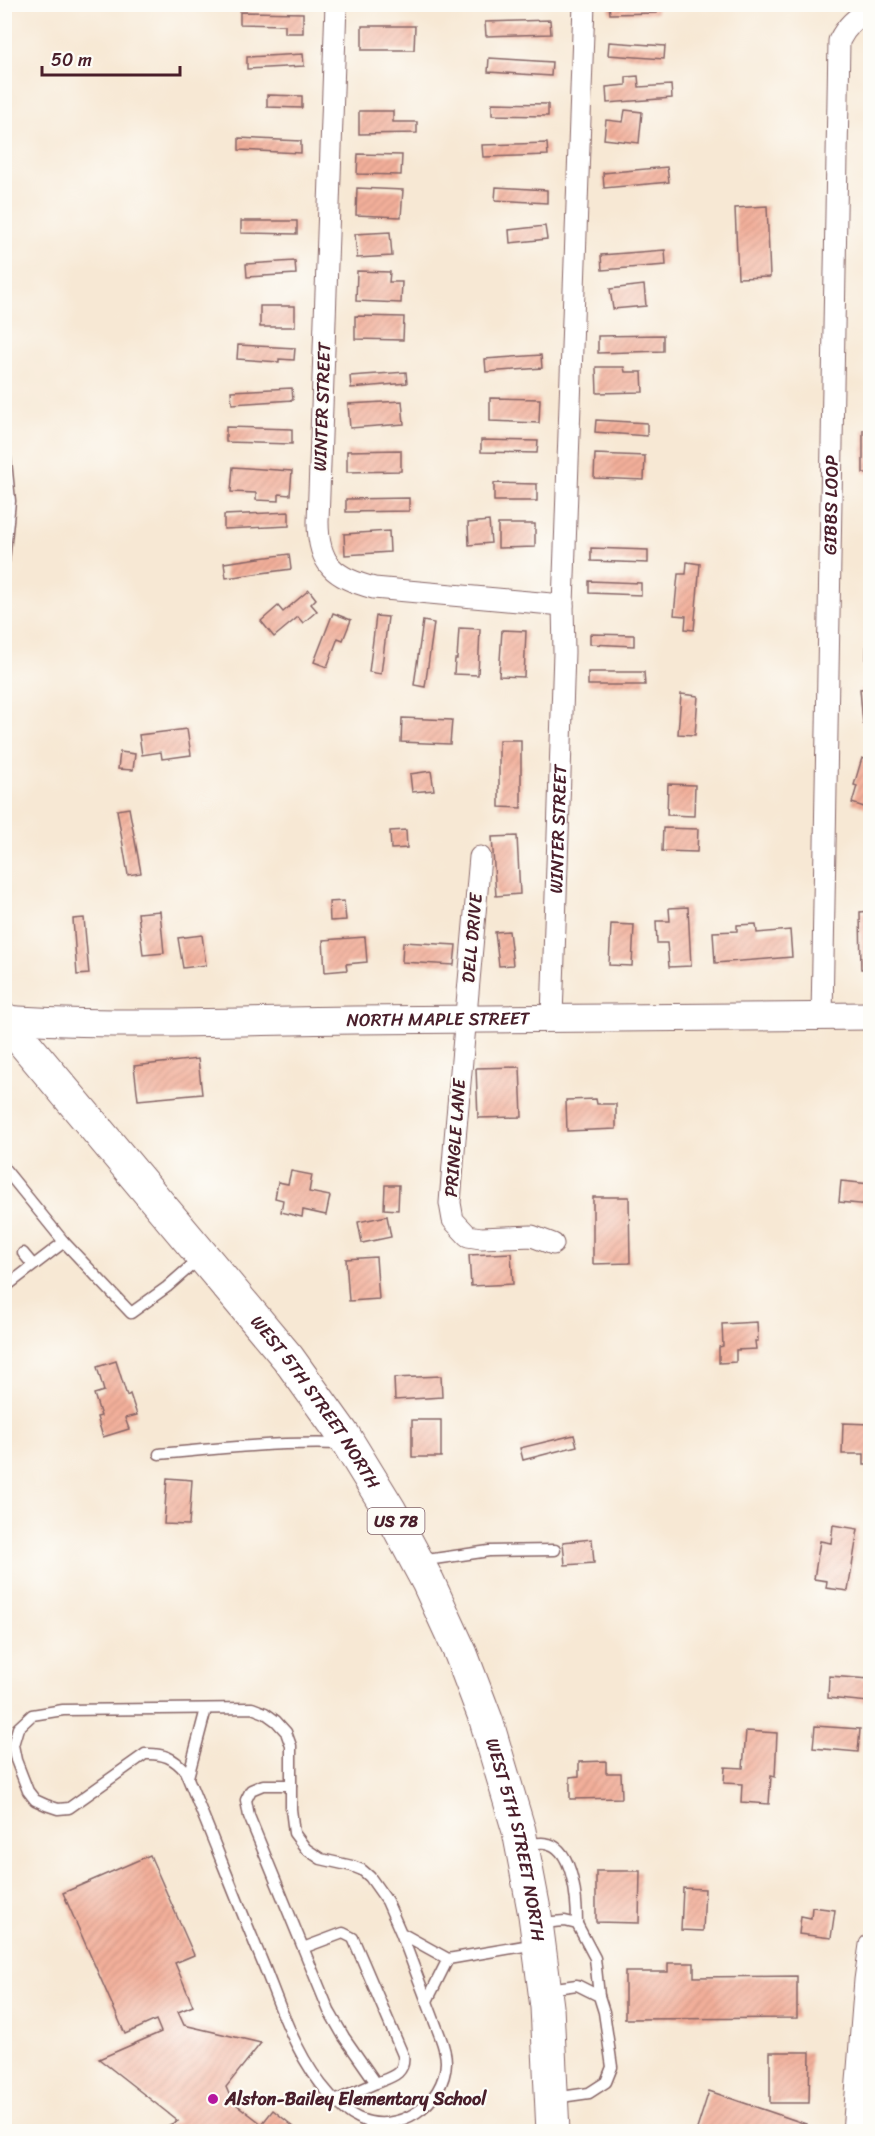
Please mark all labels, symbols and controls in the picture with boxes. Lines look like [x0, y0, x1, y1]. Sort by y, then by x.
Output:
scale bar [42, 39, 180, 77]
text: 50 m [51, 44, 92, 76]
street label: WINTER STREET [304, 341, 340, 472]
street label: GIBBS LOOP [814, 454, 848, 555]
street label: WINTER STREET [540, 763, 576, 894]
street label: DELL DRIVE [452, 891, 492, 984]
street label: NORTH MAPLE STREET [346, 1002, 531, 1036]
street label: PRINGLE LANE [435, 1077, 475, 1198]
street label: WEST 5TH STREET NORTH [242, 1308, 389, 1496]
road number: US 78 [368, 1508, 424, 1534]
street label: WEST 5TH STREET NORTH [476, 1734, 554, 1943]
place label: Alston-Bailey Elementary School [224, 2083, 487, 2115]
marker: Alston-Bailey Elementary School [206, 2092, 220, 2106]

